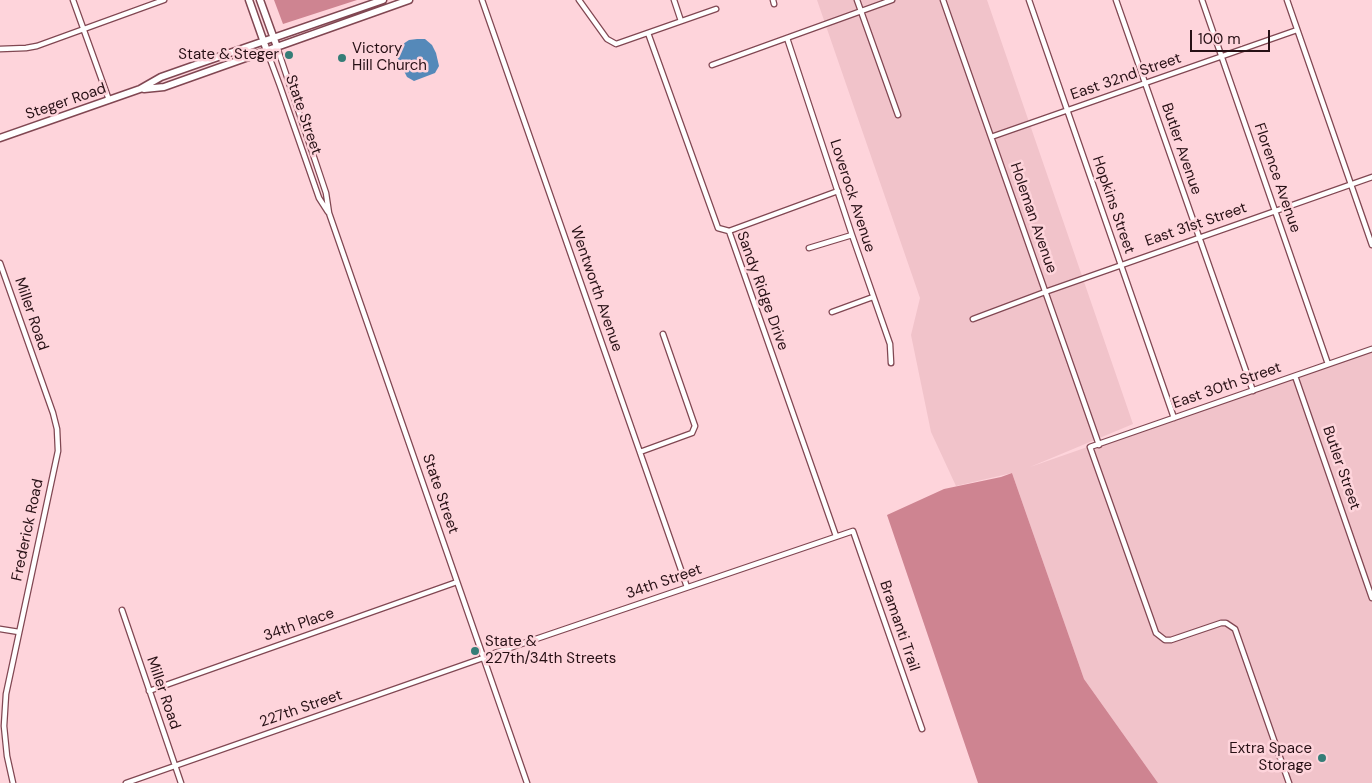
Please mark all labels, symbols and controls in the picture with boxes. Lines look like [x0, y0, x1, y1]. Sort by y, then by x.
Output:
scale bar [1192, 20, 1272, 52]
text: 100 m [1198, 29, 1241, 49]
place label: Victory Hill Church [352, 40, 427, 75]
place label: State & Steger [178, 46, 279, 64]
marker: State & Steger [283, 49, 295, 61]
street label: East 32nd Street [1068, 50, 1184, 104]
marker: Victory Hill Church [336, 52, 348, 64]
street label: State Street [281, 73, 325, 157]
street label: Steger Road [23, 80, 109, 124]
street label: Butler Avenue [1157, 101, 1205, 197]
street label: Florence Avenue [1250, 121, 1304, 235]
street label: Loverock Avenue [825, 137, 879, 255]
street label: Hopkins Street [1088, 154, 1138, 256]
street label: Holeman Avenue [1006, 160, 1060, 276]
street label: East 31st Street [1143, 199, 1249, 251]
street label: Wentworth Avenue [566, 224, 626, 354]
street label: Sandy Ridge Drive [732, 229, 792, 353]
street label: Miller Road [10, 275, 52, 353]
street label: East 30th Street [1170, 359, 1284, 413]
street label: Butler Street [1318, 424, 1364, 512]
street label: State Street [418, 452, 462, 536]
street label: Frederick Road [8, 477, 48, 583]
street label: 34th Street [624, 561, 704, 603]
street label: Bramanti Trail [875, 578, 923, 674]
street label: 34th Place [261, 604, 337, 646]
place label: State & 227th/34th Streets [485, 633, 616, 668]
marker: State & 227th/34th Streets [469, 645, 481, 657]
street label: Miller Road [142, 654, 184, 732]
street label: 227th Street [257, 686, 345, 732]
place label: Extra Space Storage [1229, 740, 1312, 775]
marker: Extra Space Storage [1316, 752, 1328, 764]

